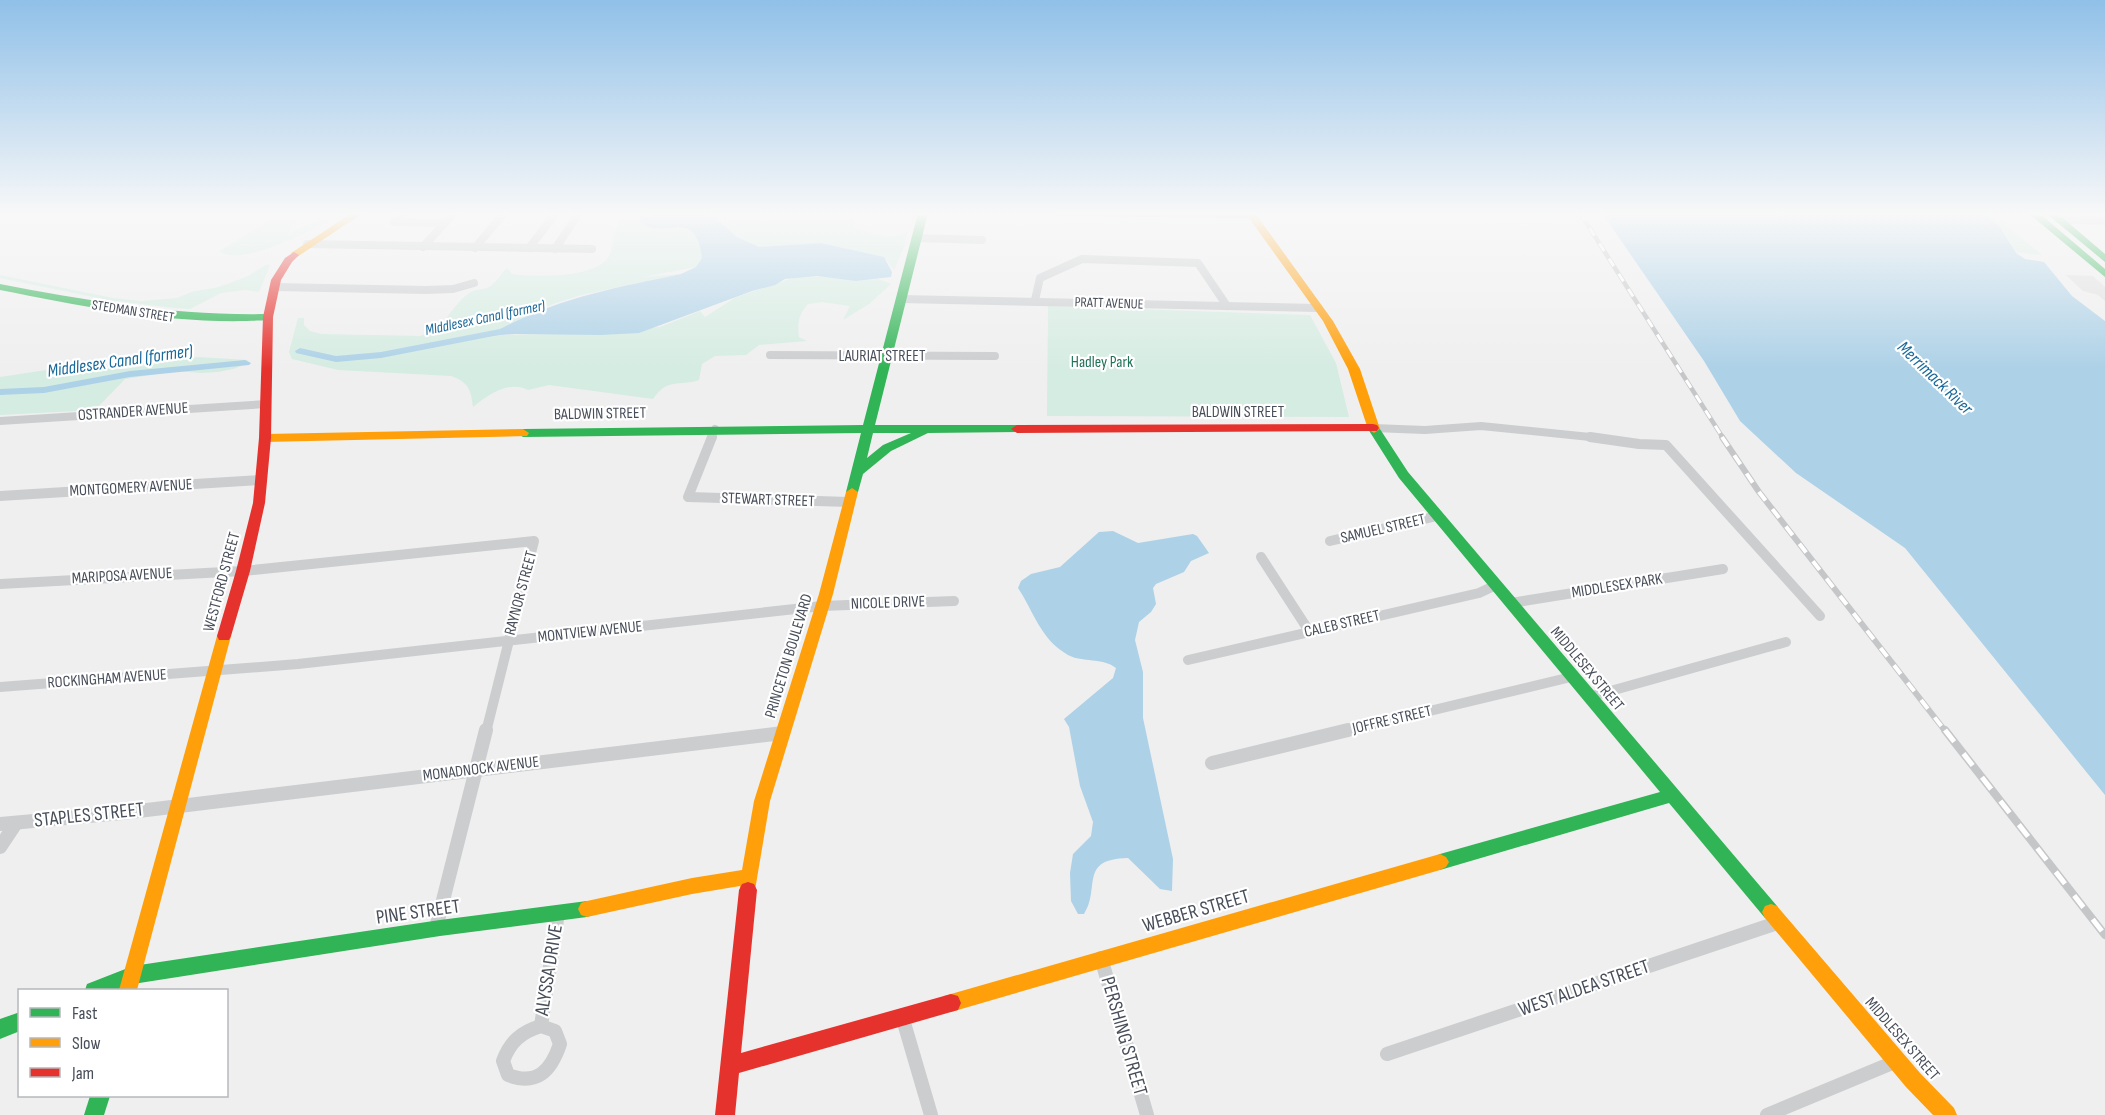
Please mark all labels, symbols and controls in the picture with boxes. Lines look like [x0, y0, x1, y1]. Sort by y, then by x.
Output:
street label: PRATT AVENUE [1074, 293, 1144, 313]
street label: STEDMAN STREET [91, 296, 176, 326]
water label: MIddlesex Canal (former) [423, 296, 548, 340]
water label: Merrimack River [1893, 337, 1978, 420]
water label: Middlesex Canal (former) [46, 340, 194, 382]
street label: LAURIAT STREET [839, 347, 926, 366]
park label: Hadley Park [1071, 353, 1133, 372]
street label: OSTRANDER AVENUE [77, 399, 189, 425]
street label: BALDWIN STREET [1192, 403, 1285, 422]
street label: BALDWIN STREET [554, 404, 647, 424]
street label: MONTGOMERY AVENUE [69, 475, 193, 501]
street label: STEWART STREET [721, 489, 815, 511]
street label: SAMUEL STREET [1339, 510, 1428, 548]
street label: WESTFORD STREET [200, 530, 245, 634]
street label: RAYNOR STREET [501, 548, 541, 637]
street label: MARIPOSA AVENUE [71, 564, 173, 588]
street label: MIDDLESEX PARK [1570, 569, 1664, 603]
street label: PRINCETON BOULEVARD [761, 591, 817, 720]
street label: NICOLE DRIVE [851, 592, 925, 614]
street label: CALEB STREET [1302, 606, 1382, 642]
street label: MONTVIEW AVENUE [537, 617, 643, 647]
street label: MIDDLESEX STREET [1546, 623, 1628, 715]
street label: ROCKINGHAM AVENUE [47, 665, 167, 693]
street label: JOFFRE STREET [1350, 702, 1434, 739]
street label: MONADNOCK AVENUE [422, 752, 540, 786]
street label: STAPLES STREET [33, 797, 145, 833]
street label: WEBBER STREET [1140, 884, 1252, 938]
street label: PINE STREET [374, 894, 462, 930]
street label: ALYSSA DRIVE [530, 923, 568, 1018]
street label: WEST ALDEA STREET [1515, 954, 1653, 1022]
street label: PERSHING STREET [1096, 974, 1152, 1098]
legend [18, 989, 228, 1097]
street label: MIDDLESEX STREET [1861, 993, 1944, 1085]
text: Fast [72, 1003, 98, 1024]
text: Slow [72, 1033, 101, 1054]
text: Jam [71, 1063, 94, 1084]

